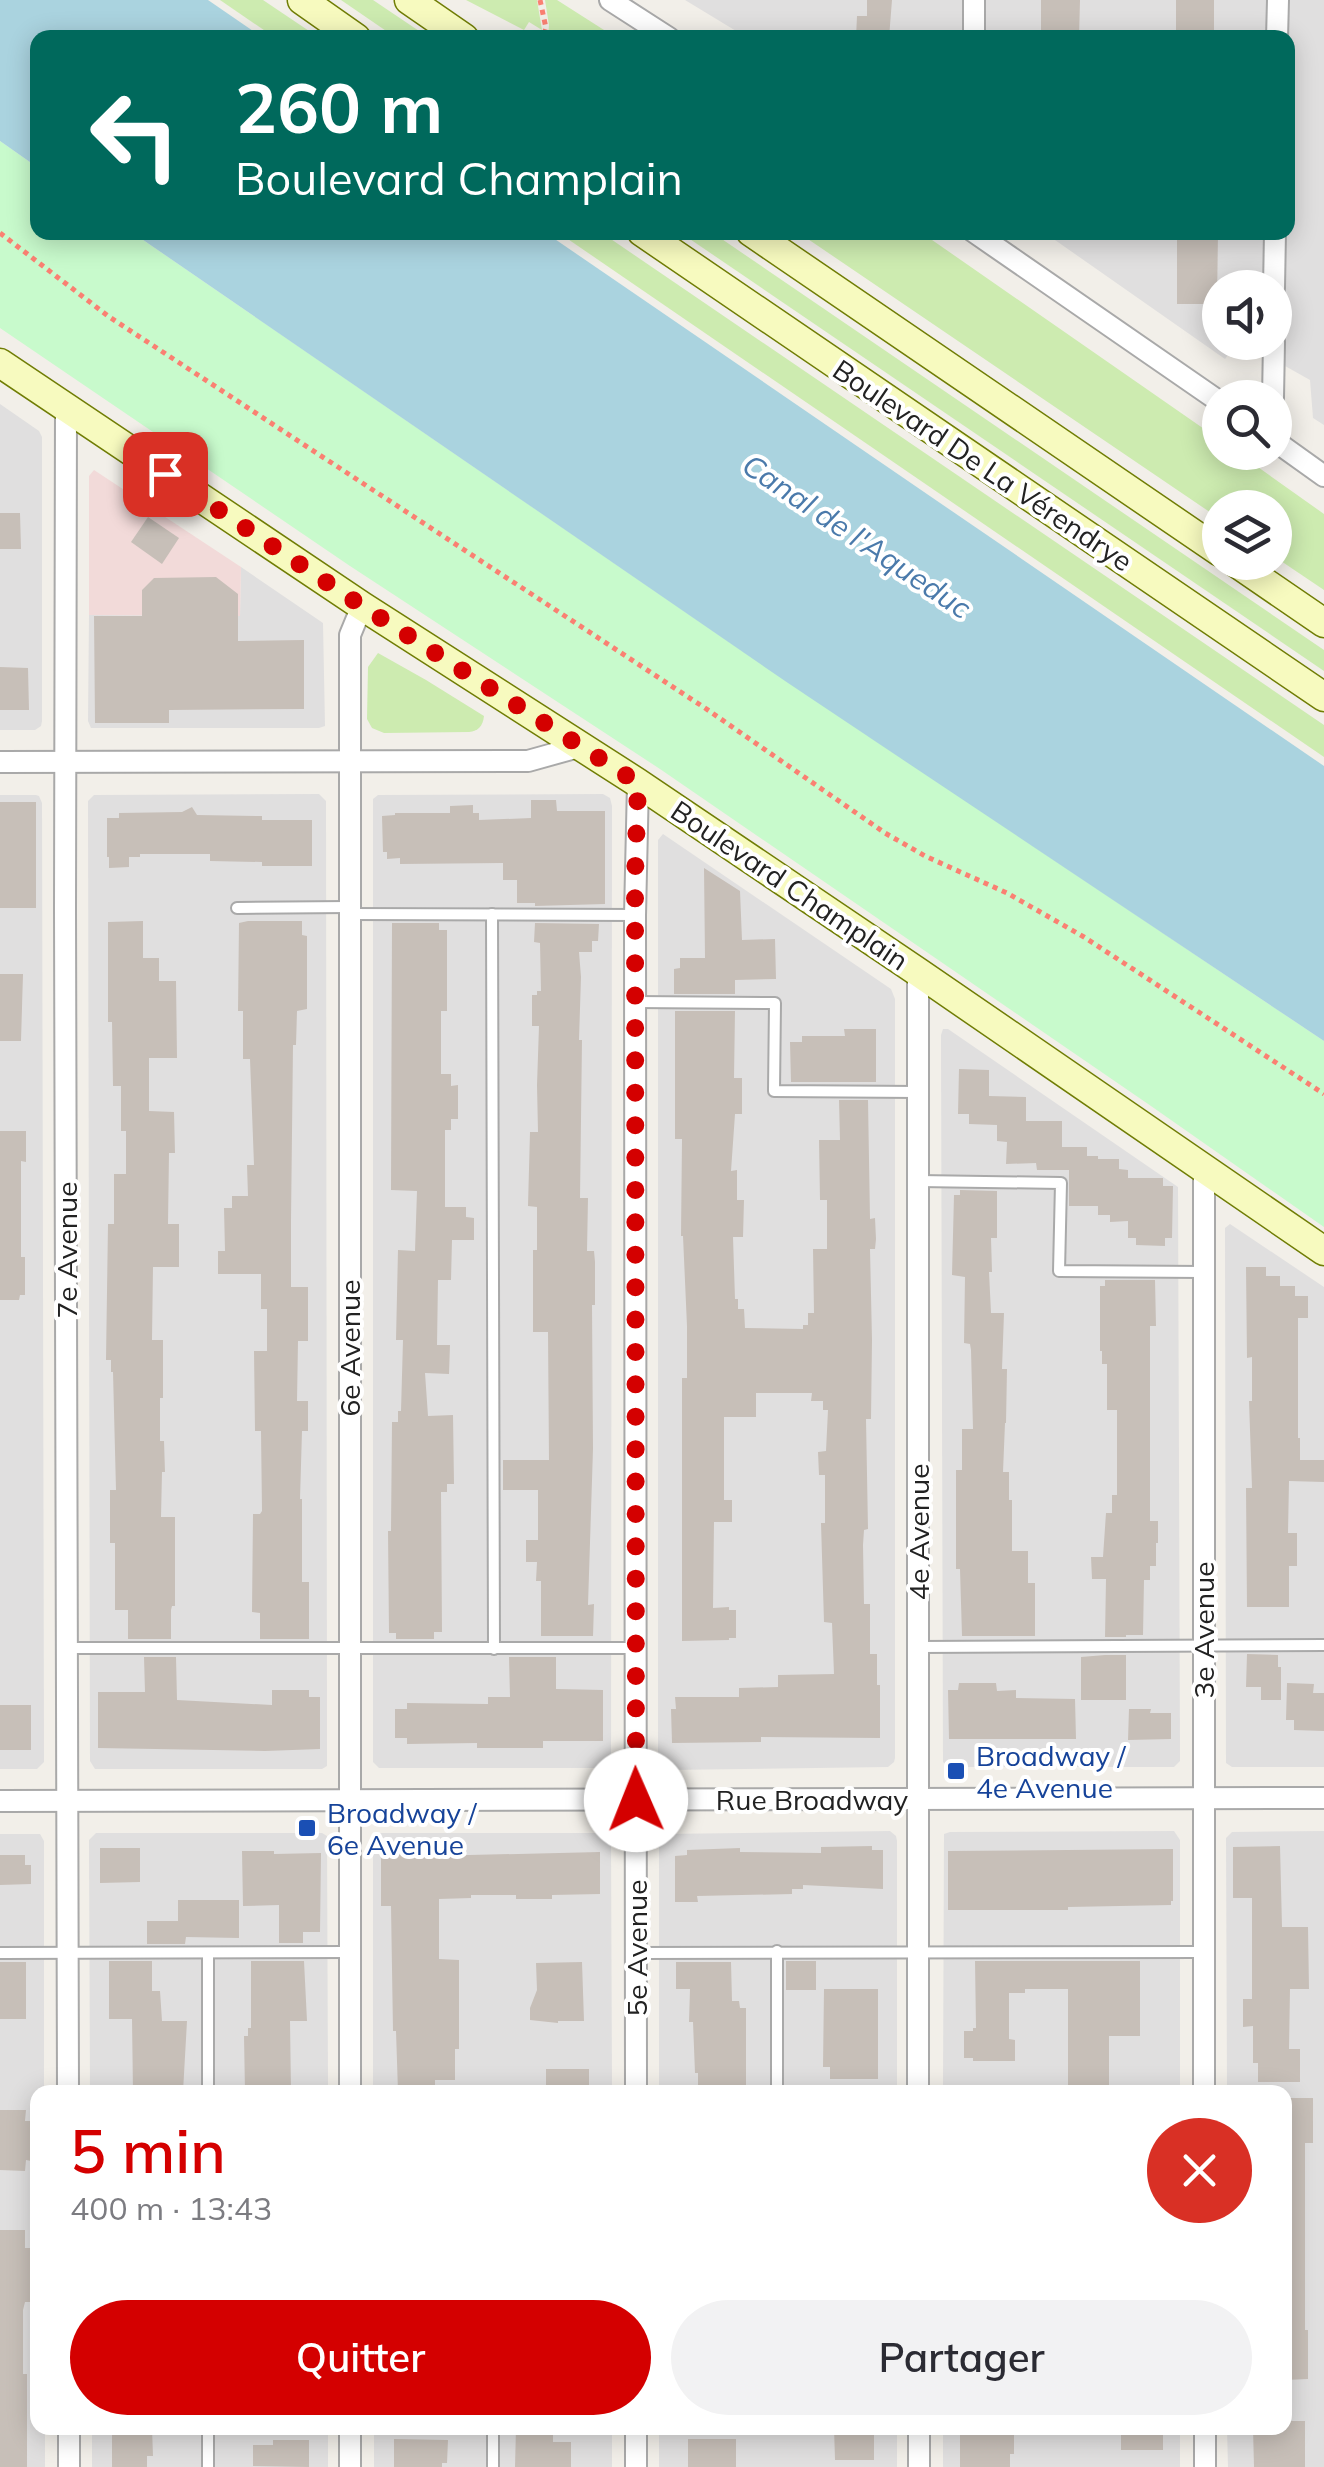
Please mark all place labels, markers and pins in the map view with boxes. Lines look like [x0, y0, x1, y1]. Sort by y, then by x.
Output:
pin [123, 432, 208, 517]
place label: Broadway / 4e Avenue [976, 1738, 1127, 1805]
marker: Broadway / 4e Avenue [945, 1760, 967, 1782]
place label: Broadway / 6e Avenue [327, 1795, 478, 1862]
marker: Broadway / 6e Avenue [296, 1817, 318, 1839]

